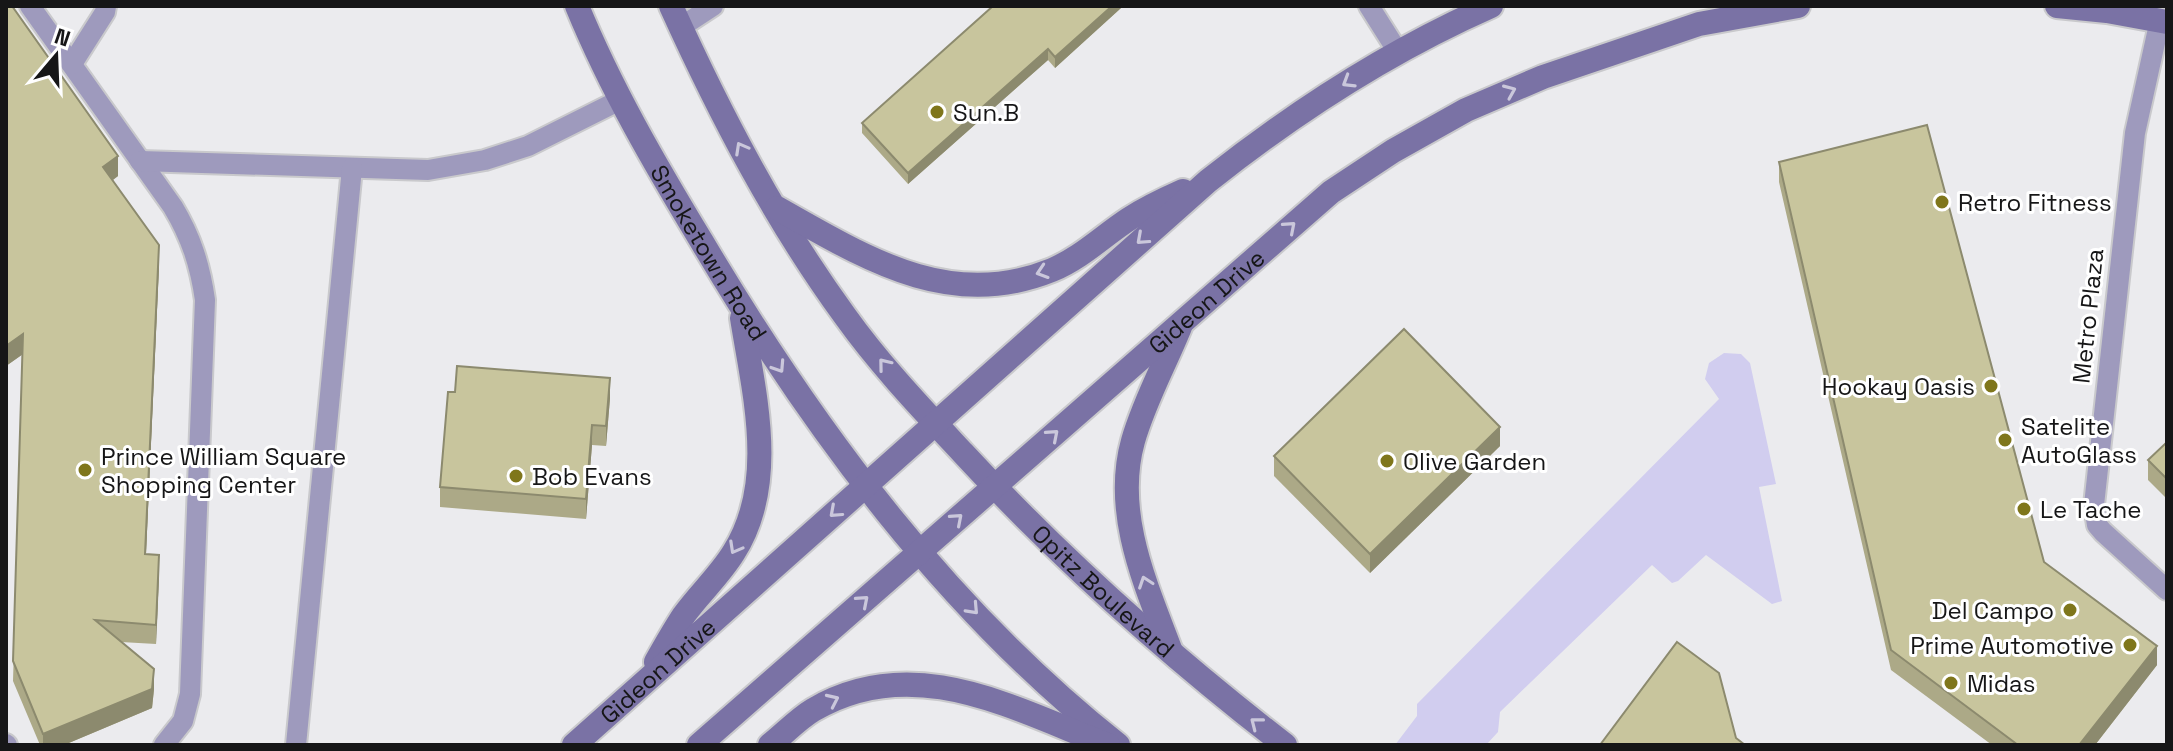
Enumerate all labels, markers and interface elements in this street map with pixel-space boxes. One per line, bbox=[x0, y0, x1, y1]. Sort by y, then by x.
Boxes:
north arrow bbox=[16, 16, 96, 96]
text: N bbox=[51, 21, 74, 53]
one-way arrow bbox=[1342, 72, 1357, 88]
one-way arrow bbox=[1502, 85, 1516, 101]
place label: Sun.B bbox=[953, 97, 1019, 128]
marker: Sun.B bbox=[928, 103, 946, 121]
one-way arrow bbox=[735, 142, 751, 157]
street label: Smoketown Road bbox=[644, 159, 775, 346]
place label: Retro Fitness bbox=[1958, 187, 2112, 218]
marker: Retro Fitness bbox=[1933, 193, 1951, 211]
one-way arrow bbox=[1281, 222, 1296, 237]
one-way arrow bbox=[1136, 229, 1151, 244]
street label: Gideon Drive bbox=[1142, 242, 1271, 360]
street label: Metro Plaza bbox=[2066, 247, 2111, 385]
one-way arrow bbox=[1036, 263, 1050, 279]
one-way arrow bbox=[770, 358, 785, 373]
one-way arrow bbox=[879, 359, 894, 374]
place label: Hookay Oasis bbox=[1822, 371, 1975, 402]
marker: Hookay Oasis bbox=[1982, 377, 2000, 395]
place label: Satelite AutoGlass bbox=[2021, 411, 2137, 470]
one-way arrow bbox=[1043, 430, 1058, 445]
marker: Satelite AutoGlass bbox=[1996, 431, 2014, 449]
place label: Prince William Square Shopping Center bbox=[101, 441, 346, 500]
place label: Olive Garden bbox=[1403, 446, 1546, 477]
marker: Olive Garden bbox=[1378, 452, 1396, 470]
marker: Prince William Square Shopping Center bbox=[76, 461, 94, 479]
place label: Bob Evans bbox=[532, 461, 652, 492]
marker: Bob Evans bbox=[507, 467, 525, 485]
place label: Le Tache bbox=[2040, 494, 2142, 525]
marker: Le Tache bbox=[2015, 500, 2033, 518]
one-way arrow bbox=[829, 503, 844, 517]
one-way arrow bbox=[947, 515, 962, 529]
street label: Opitz Boulevard bbox=[1026, 518, 1181, 664]
one-way arrow bbox=[729, 539, 745, 554]
one-way arrow bbox=[1138, 576, 1154, 590]
place label: Del Campo bbox=[1932, 595, 2054, 626]
one-way arrow bbox=[854, 597, 869, 611]
one-way arrow bbox=[964, 600, 979, 614]
marker: Del Campo bbox=[2061, 601, 2079, 619]
street label: Gideon Drive bbox=[593, 611, 722, 730]
place label: Prime Automotive bbox=[1910, 630, 2114, 661]
marker: Prime Automotive bbox=[2121, 636, 2139, 654]
place label: Midas bbox=[1967, 668, 2035, 699]
marker: Midas bbox=[1942, 674, 1960, 692]
one-way arrow bbox=[825, 694, 839, 710]
one-way arrow bbox=[1250, 718, 1265, 732]

